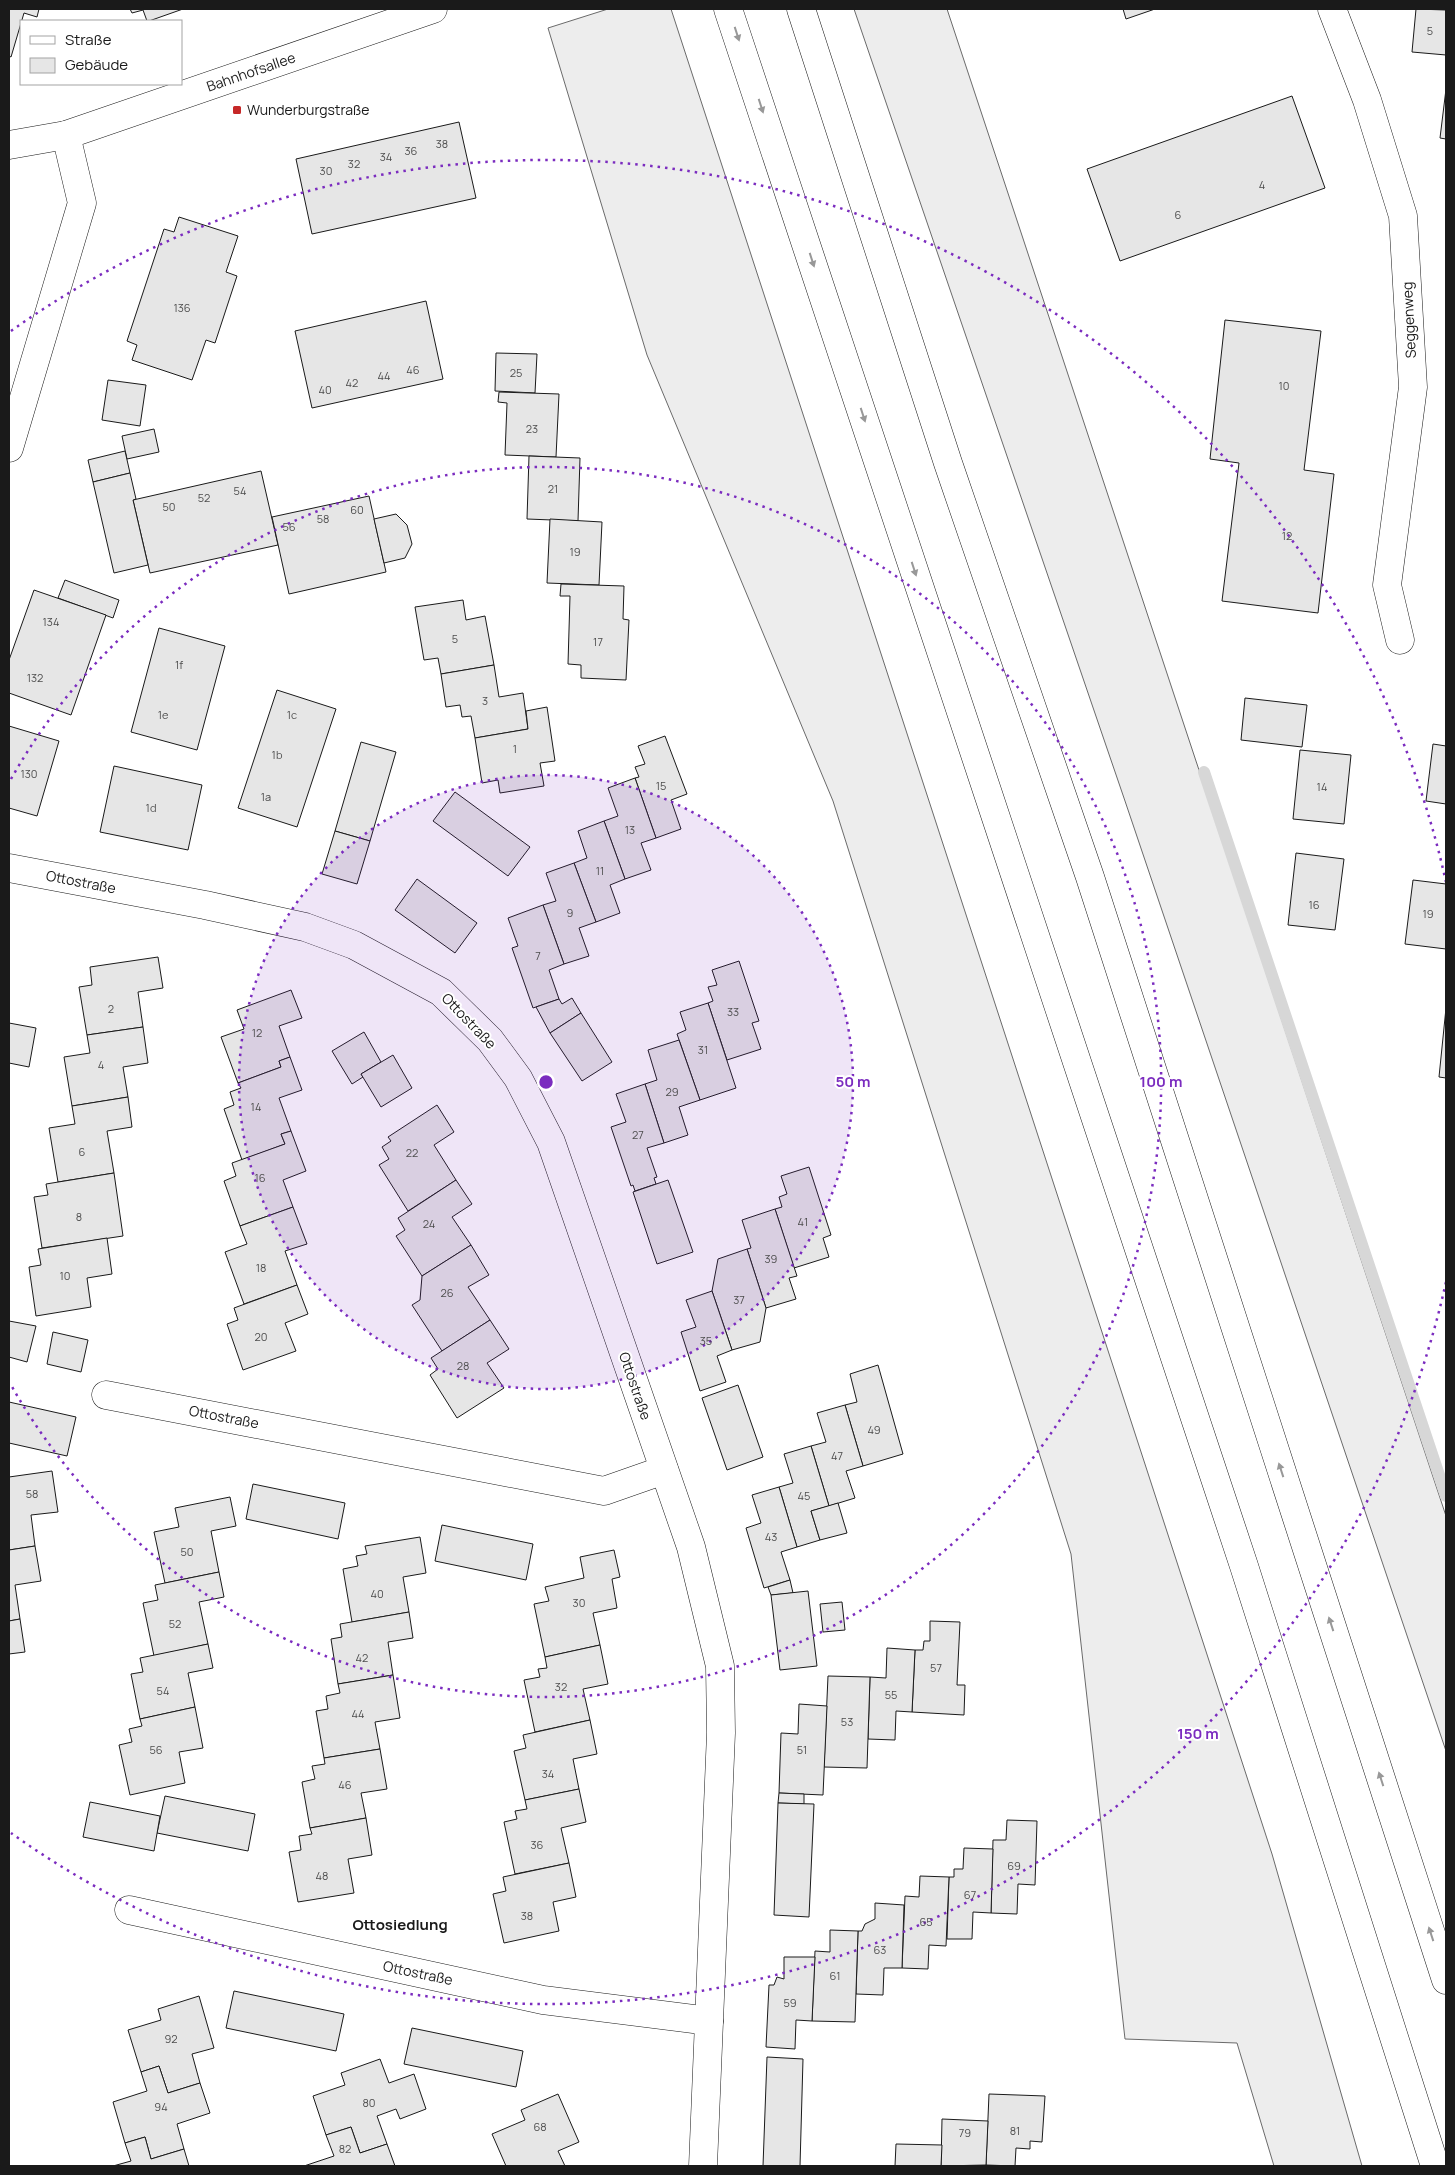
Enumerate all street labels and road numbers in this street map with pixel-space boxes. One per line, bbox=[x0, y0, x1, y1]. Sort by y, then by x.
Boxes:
street label: Bahnhofsallee bbox=[204, 47, 298, 96]
street label: Seggenweg bbox=[1397, 281, 1420, 359]
street label: Ottostraße bbox=[45, 865, 118, 898]
street label: Ottostraße bbox=[438, 989, 501, 1053]
street label: Ottostraße bbox=[615, 1349, 656, 1422]
street label: Ottostraße bbox=[188, 1400, 261, 1433]
street label: Ottostraße bbox=[382, 1956, 455, 1989]

